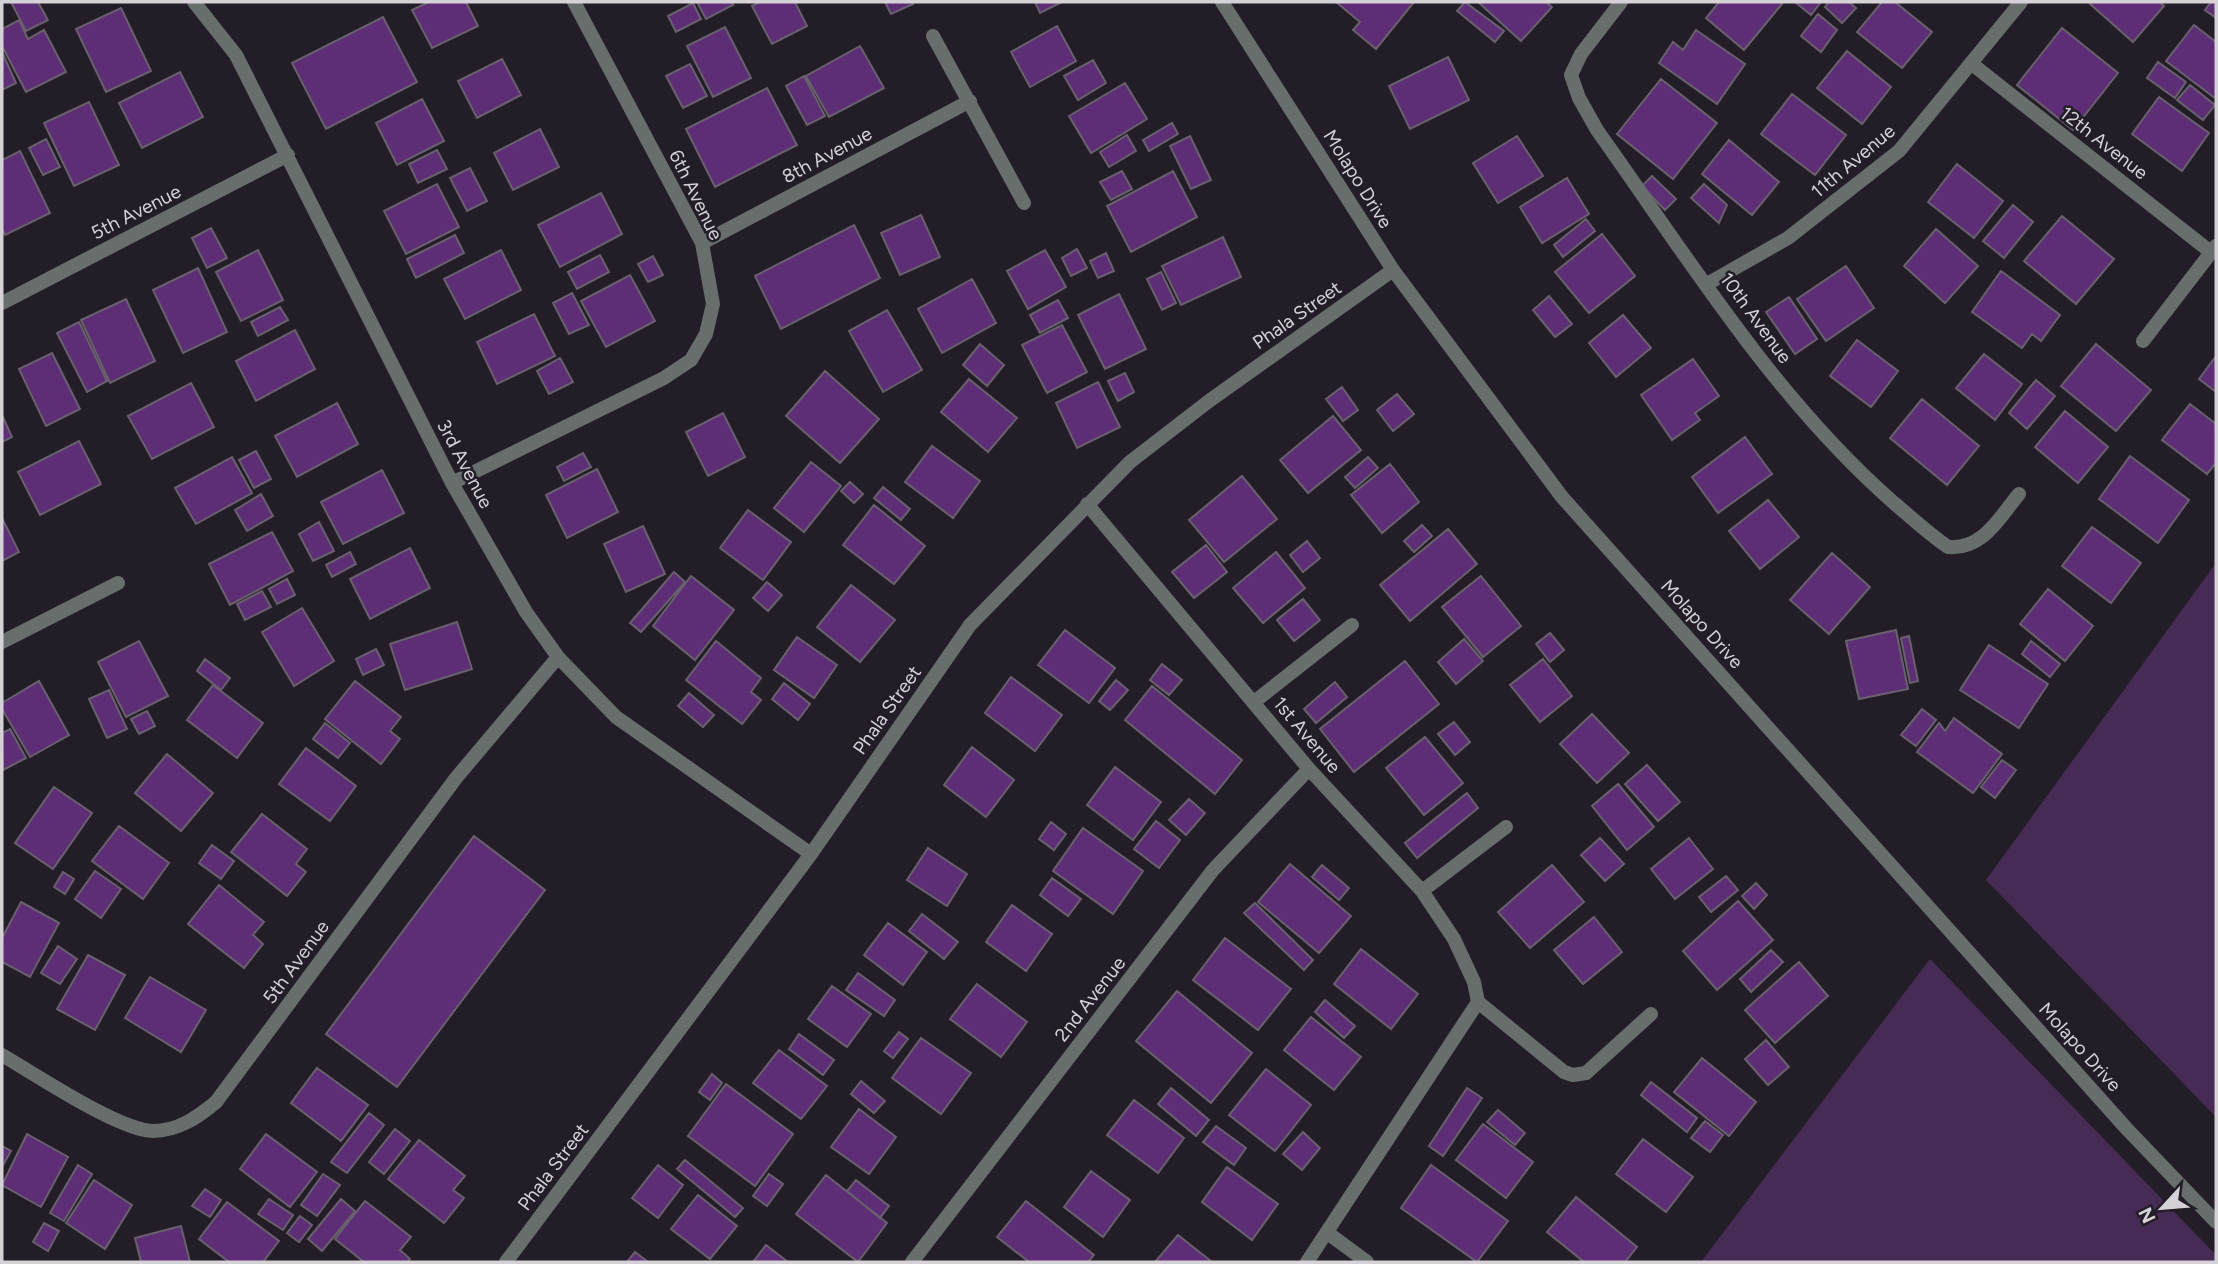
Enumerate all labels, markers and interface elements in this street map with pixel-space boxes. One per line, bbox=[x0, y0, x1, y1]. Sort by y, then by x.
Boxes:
street label: 12th Avenue bbox=[2055, 102, 2153, 184]
street label: 11th Avenue bbox=[1806, 119, 1900, 203]
street label: 8th Avenue bbox=[778, 122, 876, 188]
street label: Molapo Drive bbox=[1319, 125, 1397, 233]
street label: 6th Avenue bbox=[664, 146, 728, 244]
street label: 5th Avenue bbox=[87, 180, 185, 244]
street label: 10th Avenue bbox=[1715, 268, 1797, 368]
street label: Phala Street bbox=[1248, 276, 1346, 354]
street label: 3rd Avenue bbox=[432, 416, 498, 512]
street label: Molapo Drive bbox=[1656, 575, 1748, 673]
street label: Phala Street bbox=[848, 661, 926, 759]
street label: 1st Avenue bbox=[1268, 692, 1346, 778]
street label: 5th Avenue bbox=[258, 916, 334, 1008]
street label: 2nd Avenue bbox=[1050, 952, 1130, 1046]
street label: Molapo Drive bbox=[2034, 998, 2126, 1096]
street label: Phala Street bbox=[513, 1119, 593, 1215]
north arrow bbox=[2127, 1173, 2197, 1243]
text: N bbox=[2134, 1204, 2161, 1227]

